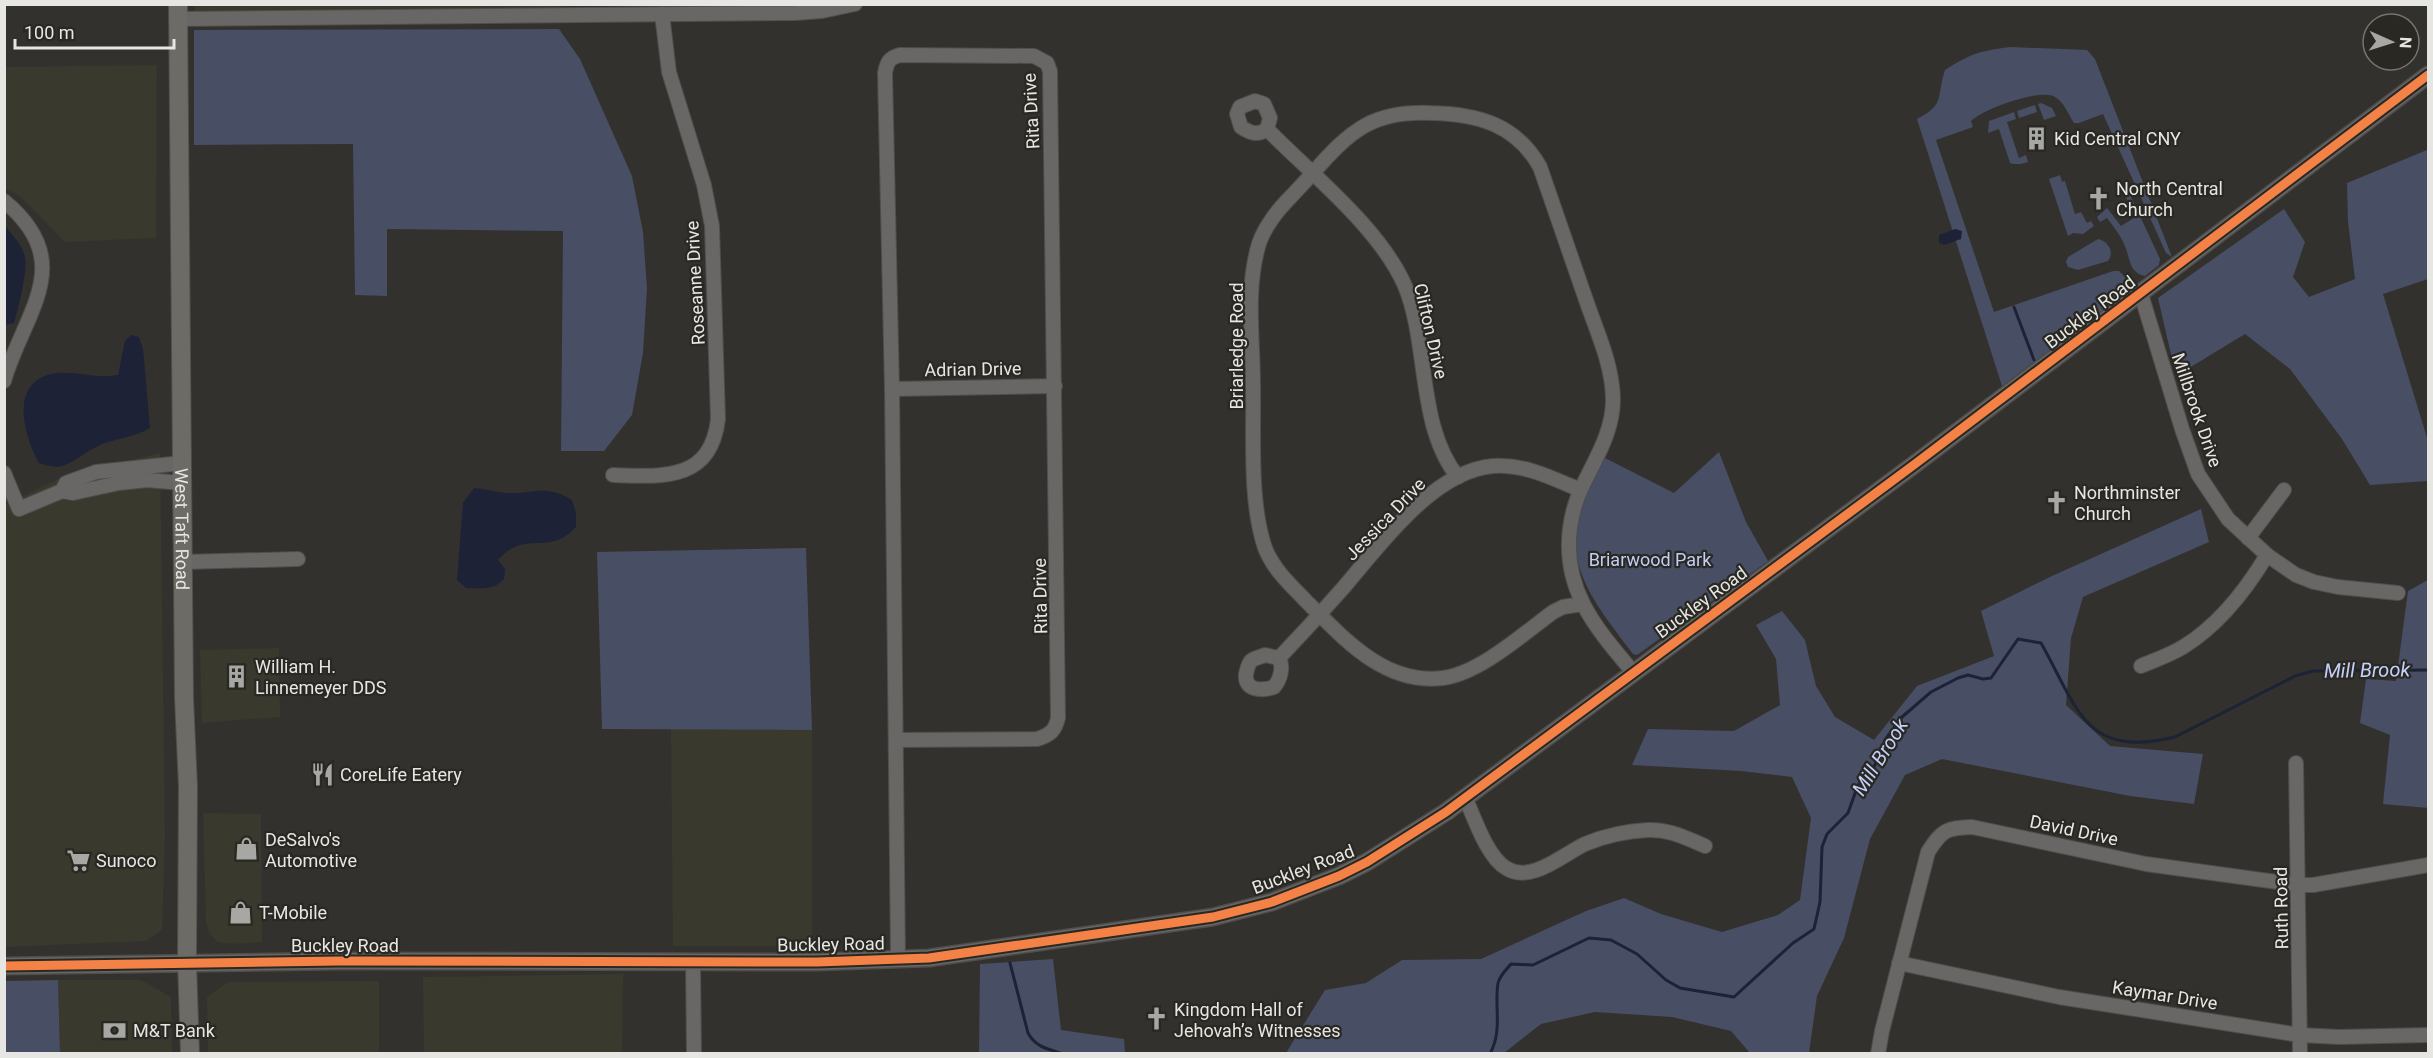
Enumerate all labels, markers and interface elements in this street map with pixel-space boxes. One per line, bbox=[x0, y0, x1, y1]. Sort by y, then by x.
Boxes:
scale bar bbox=[15, 12, 174, 50]
north arrow bbox=[2361, 12, 2421, 72]
text: 100 m bbox=[24, 22, 75, 43]
text: N bbox=[2396, 37, 2415, 49]
street label: Rita Drive bbox=[1019, 72, 1043, 150]
building icon: Kid Central CNY bbox=[2023, 125, 2049, 151]
place label: Kid Central CNY bbox=[2054, 128, 2181, 149]
place label: North Central Church bbox=[2116, 178, 2223, 220]
church icon: North Central Church bbox=[2085, 185, 2111, 211]
street label: Roseanne Drive bbox=[681, 220, 709, 346]
street label: Buckley Road bbox=[2041, 271, 2139, 353]
street label: Clifton Drive bbox=[1410, 281, 1452, 381]
street label: Briarledge Road bbox=[1226, 282, 1247, 410]
street label: Millbrook Drive bbox=[2168, 350, 2226, 470]
street label: Adrian Drive bbox=[924, 358, 1022, 380]
street label: West Taft Road bbox=[172, 468, 194, 590]
street label: Jessica Drive bbox=[1340, 473, 1430, 565]
place label: Northminster Church bbox=[2074, 482, 2180, 524]
church icon: Northminster Church bbox=[2043, 489, 2069, 515]
park label: Briarwood Park bbox=[1589, 549, 1712, 570]
street label: Rita Drive bbox=[1029, 558, 1051, 634]
street label: Buckley Road bbox=[1651, 562, 1751, 642]
place label: William H. Linnemeyer DDS bbox=[255, 656, 387, 698]
water label: Mill Brook bbox=[2324, 657, 2412, 683]
building icon: William H. Linnemeyer DDS bbox=[224, 663, 250, 689]
water label: Mill Brook bbox=[1847, 713, 1914, 800]
restaurant icon: CoreLife Eatery bbox=[309, 761, 335, 787]
place label: CoreLife Eatery bbox=[340, 764, 462, 785]
street label: David Drive bbox=[2028, 810, 2120, 850]
place label: DeSalvo's Automotive bbox=[265, 829, 357, 871]
shop icon: DeSalvo's Automotive bbox=[234, 836, 260, 862]
street label: Buckley Road bbox=[1249, 840, 1357, 898]
supermarket icon: Sunoco bbox=[65, 847, 91, 873]
place label: Sunoco bbox=[96, 850, 157, 871]
street label: Ruth Road bbox=[2270, 867, 2292, 949]
shop icon: T-Mobile bbox=[228, 899, 254, 925]
place label: T-Mobile bbox=[259, 902, 327, 923]
street label: Buckley Road bbox=[777, 933, 885, 955]
street label: Buckley Road bbox=[291, 935, 399, 956]
street label: Kaymar Drive bbox=[2111, 976, 2219, 1014]
place label: Kingdom Hall of Jehovah’s Witnesses bbox=[1174, 999, 1341, 1041]
church icon: Kingdom Hall of Jehovah’s Witnesses bbox=[1143, 1006, 1169, 1032]
bank icon: M&T Bank bbox=[102, 1017, 128, 1043]
place label: M&T Bank bbox=[133, 1020, 216, 1041]

